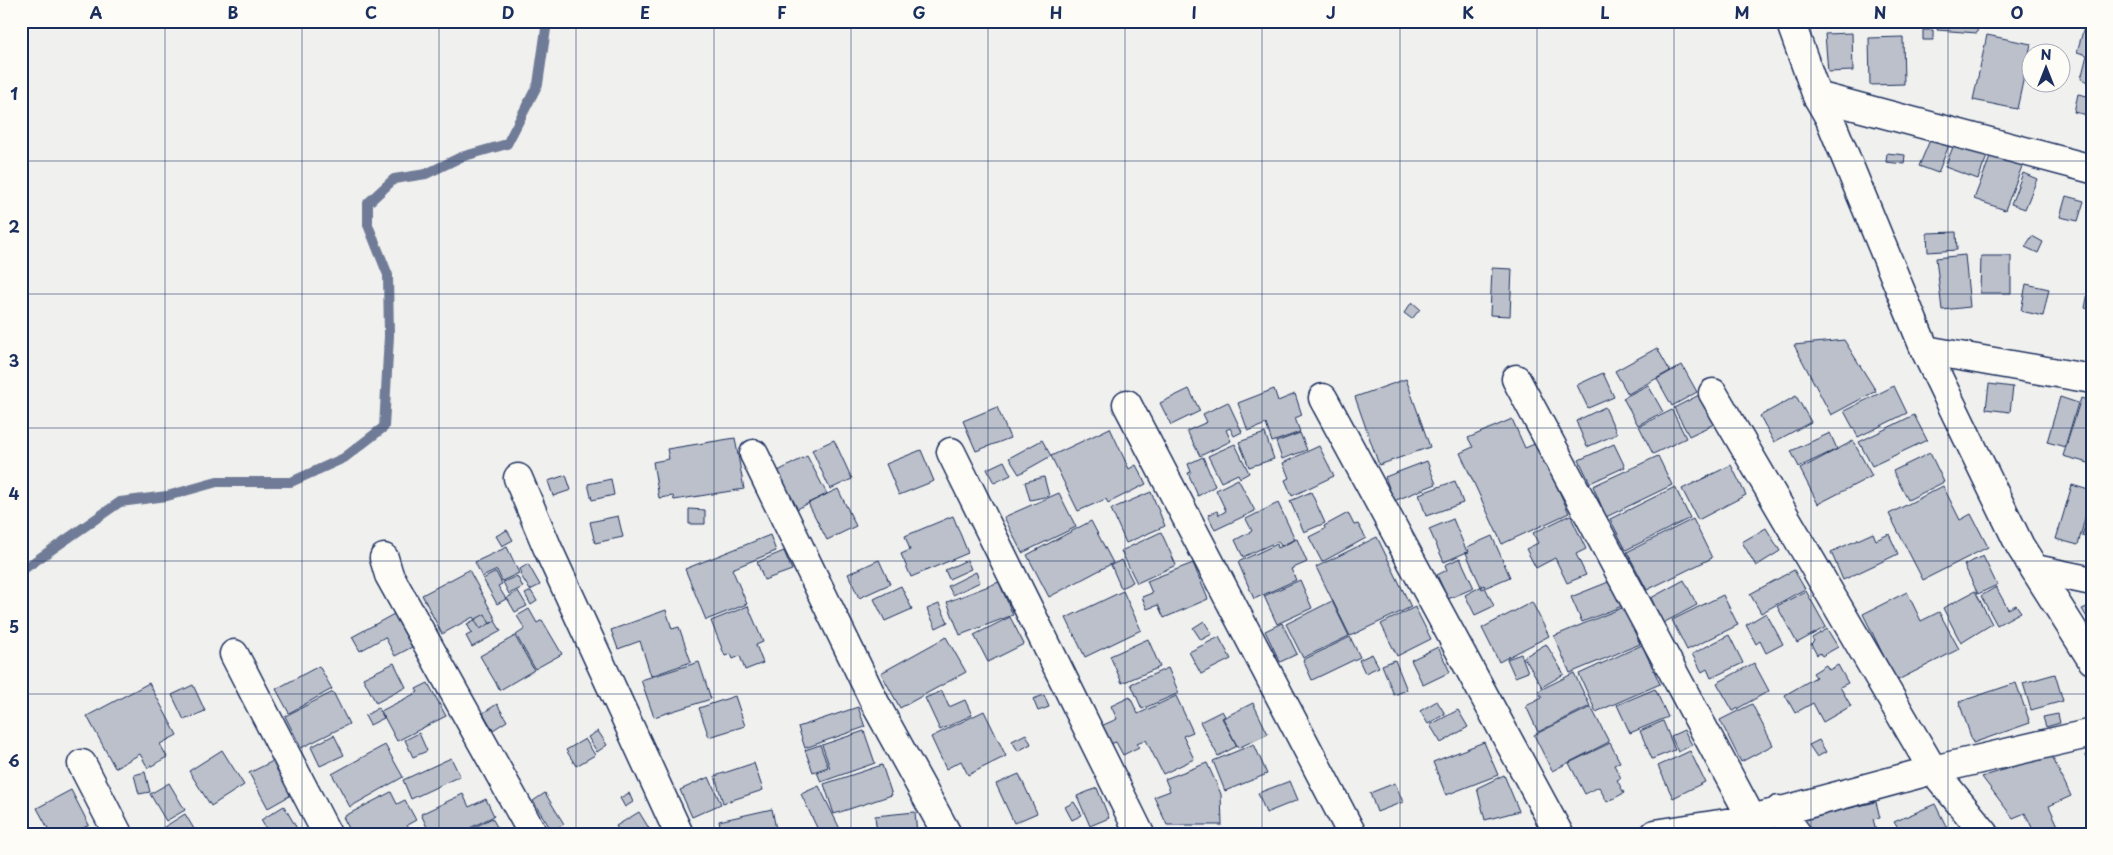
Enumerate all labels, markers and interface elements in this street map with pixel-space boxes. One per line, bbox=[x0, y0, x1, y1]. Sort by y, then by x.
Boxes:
text: A bbox=[90, 0, 103, 24]
text: B bbox=[228, 0, 239, 24]
text: C bbox=[365, 0, 377, 24]
text: D bbox=[502, 0, 514, 24]
text: E bbox=[640, 0, 650, 24]
text: F bbox=[777, 0, 787, 24]
text: G bbox=[912, 0, 926, 24]
text: H bbox=[1050, 0, 1062, 24]
text: I bbox=[1191, 0, 1197, 24]
text: J bbox=[1326, 0, 1336, 24]
text: K bbox=[1462, 0, 1474, 24]
text: L bbox=[1600, 0, 1610, 24]
text: M bbox=[1734, 0, 1750, 24]
text: N bbox=[1874, 0, 1886, 24]
text: O bbox=[2011, 0, 2024, 24]
north arrow bbox=[2020, 42, 2070, 92]
text: N bbox=[2040, 44, 2052, 65]
text: 1 bbox=[10, 81, 18, 105]
text: 2 bbox=[8, 214, 20, 238]
text: 3 bbox=[9, 348, 19, 372]
text: 4 bbox=[9, 481, 20, 505]
text: 5 bbox=[9, 614, 19, 638]
text: 6 bbox=[8, 748, 20, 772]

